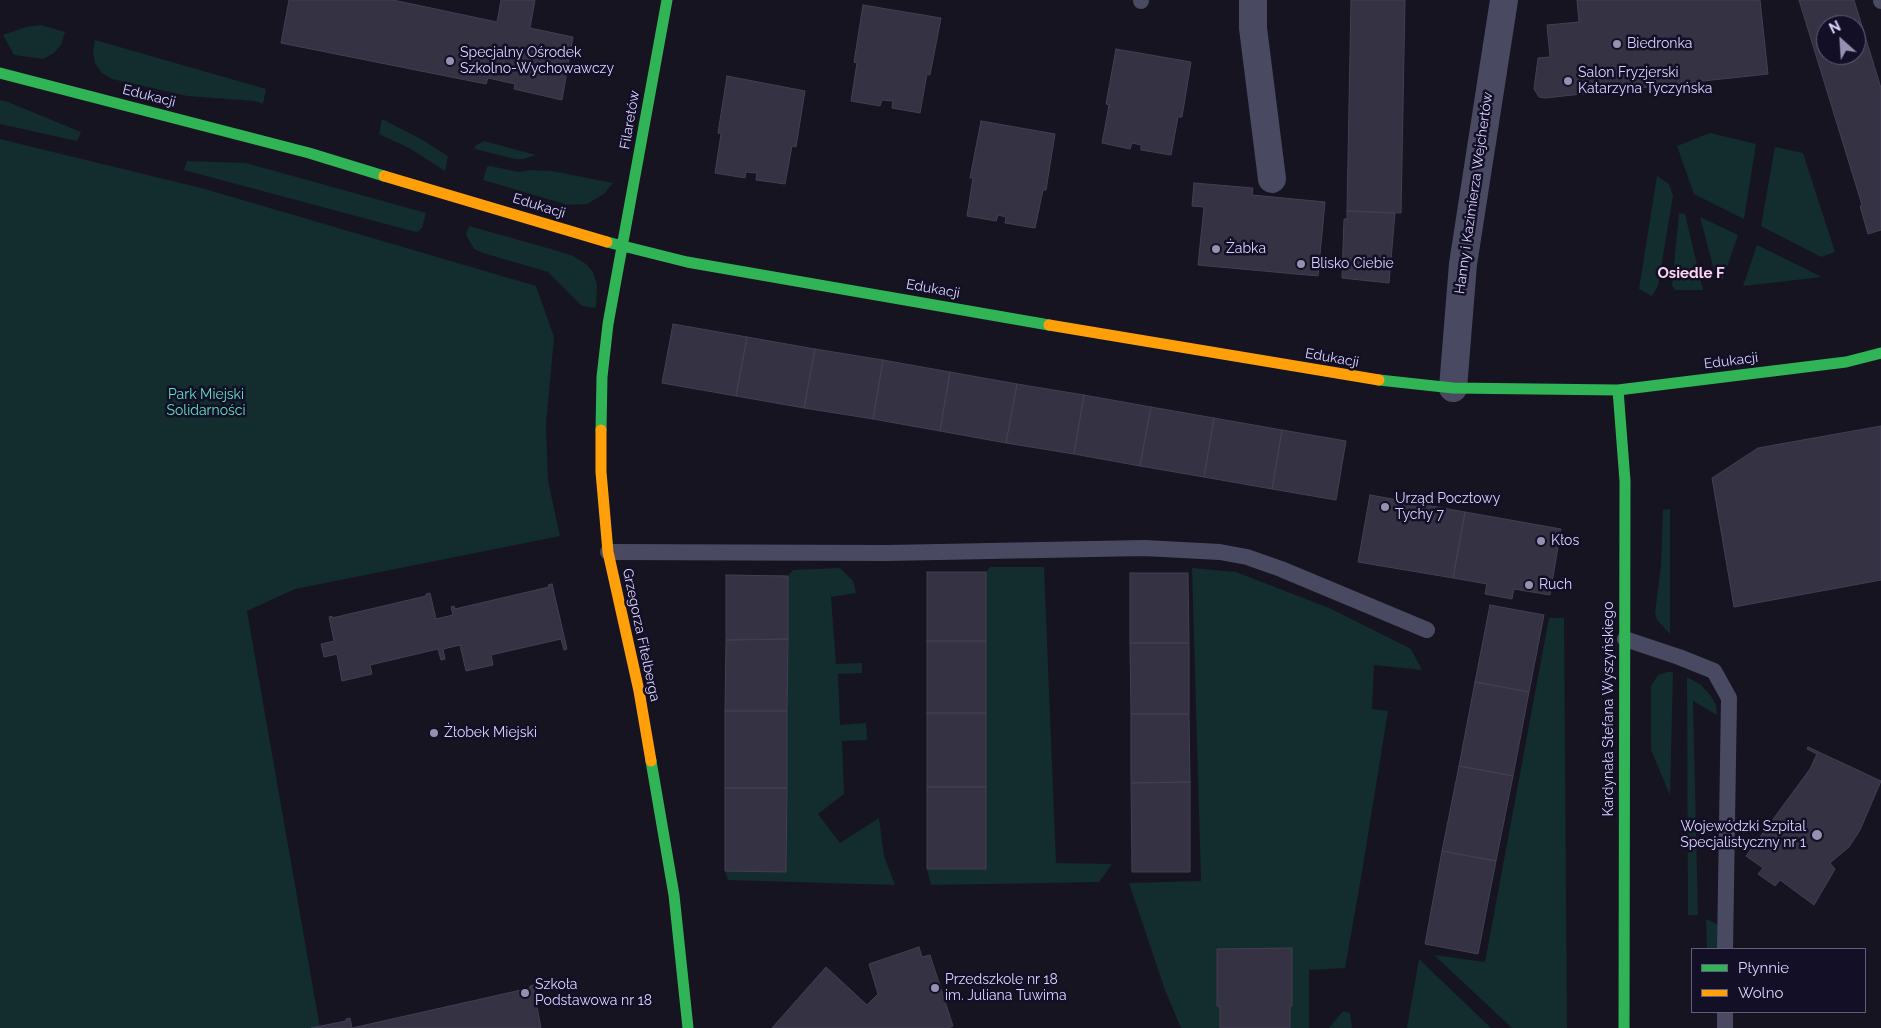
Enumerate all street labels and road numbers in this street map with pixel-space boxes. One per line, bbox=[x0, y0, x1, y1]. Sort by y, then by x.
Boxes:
street label: Edukacji bbox=[121, 81, 177, 111]
street label: Filaretów bbox=[617, 89, 643, 151]
street label: Hanny i Kazimierza Wejchertów bbox=[1452, 91, 1496, 295]
street label: Edukacji bbox=[511, 190, 567, 222]
street label: Edukacji bbox=[905, 276, 961, 302]
street label: Edukacji bbox=[1304, 345, 1360, 371]
street label: Edukacji bbox=[1703, 349, 1759, 373]
street label: Grzegorza Fitelberga bbox=[619, 567, 663, 703]
street label: Kardynała Stefana Wyszyńskiego bbox=[1601, 601, 1617, 817]

